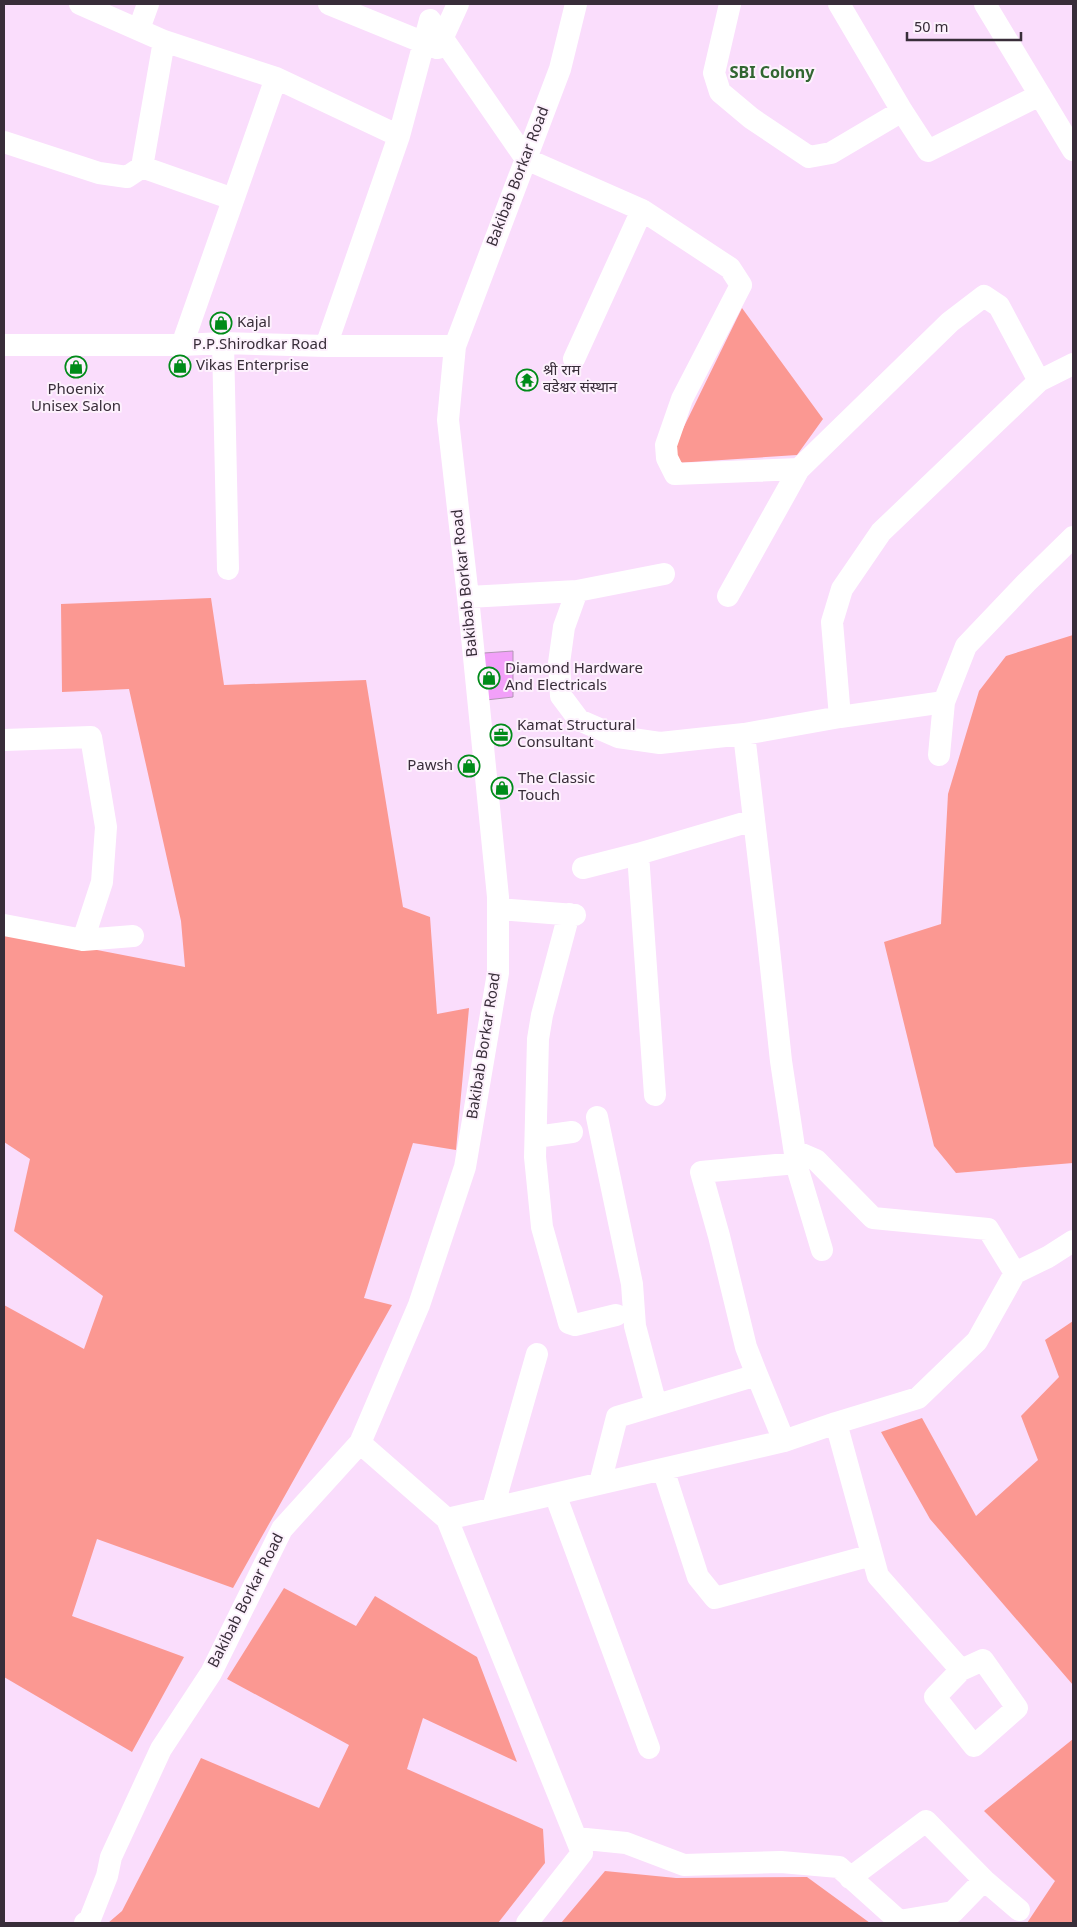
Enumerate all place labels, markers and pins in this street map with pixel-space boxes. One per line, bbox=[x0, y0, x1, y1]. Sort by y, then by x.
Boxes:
shop icon: Kajal bbox=[209, 311, 233, 335]
place label: Kajal bbox=[237, 314, 271, 333]
shop icon: Vikas Enterprise bbox=[168, 354, 192, 378]
shop icon: Phoenix Unisex Salon bbox=[64, 355, 88, 379]
place label: Vikas Enterprise bbox=[196, 357, 309, 376]
place label: श्री राम वडेश्वर संस्थान bbox=[543, 362, 618, 398]
temple icon: श्री राम वडेश्वर संस्थान bbox=[515, 368, 539, 392]
place label: Phoenix Unisex Salon bbox=[31, 381, 121, 417]
place label: Diamond Hardware And Electricals bbox=[505, 660, 643, 696]
shop icon: Diamond Hardware And Electricals bbox=[477, 666, 501, 690]
place label: Kamat Structural Consultant bbox=[517, 717, 636, 753]
office icon: Kamat Structural Consultant bbox=[489, 723, 513, 747]
shop icon: Pawsh bbox=[457, 754, 481, 778]
place label: Pawsh bbox=[407, 757, 453, 776]
place label: The Classic Touch bbox=[518, 770, 595, 806]
shop icon: The Classic Touch bbox=[490, 776, 514, 800]

